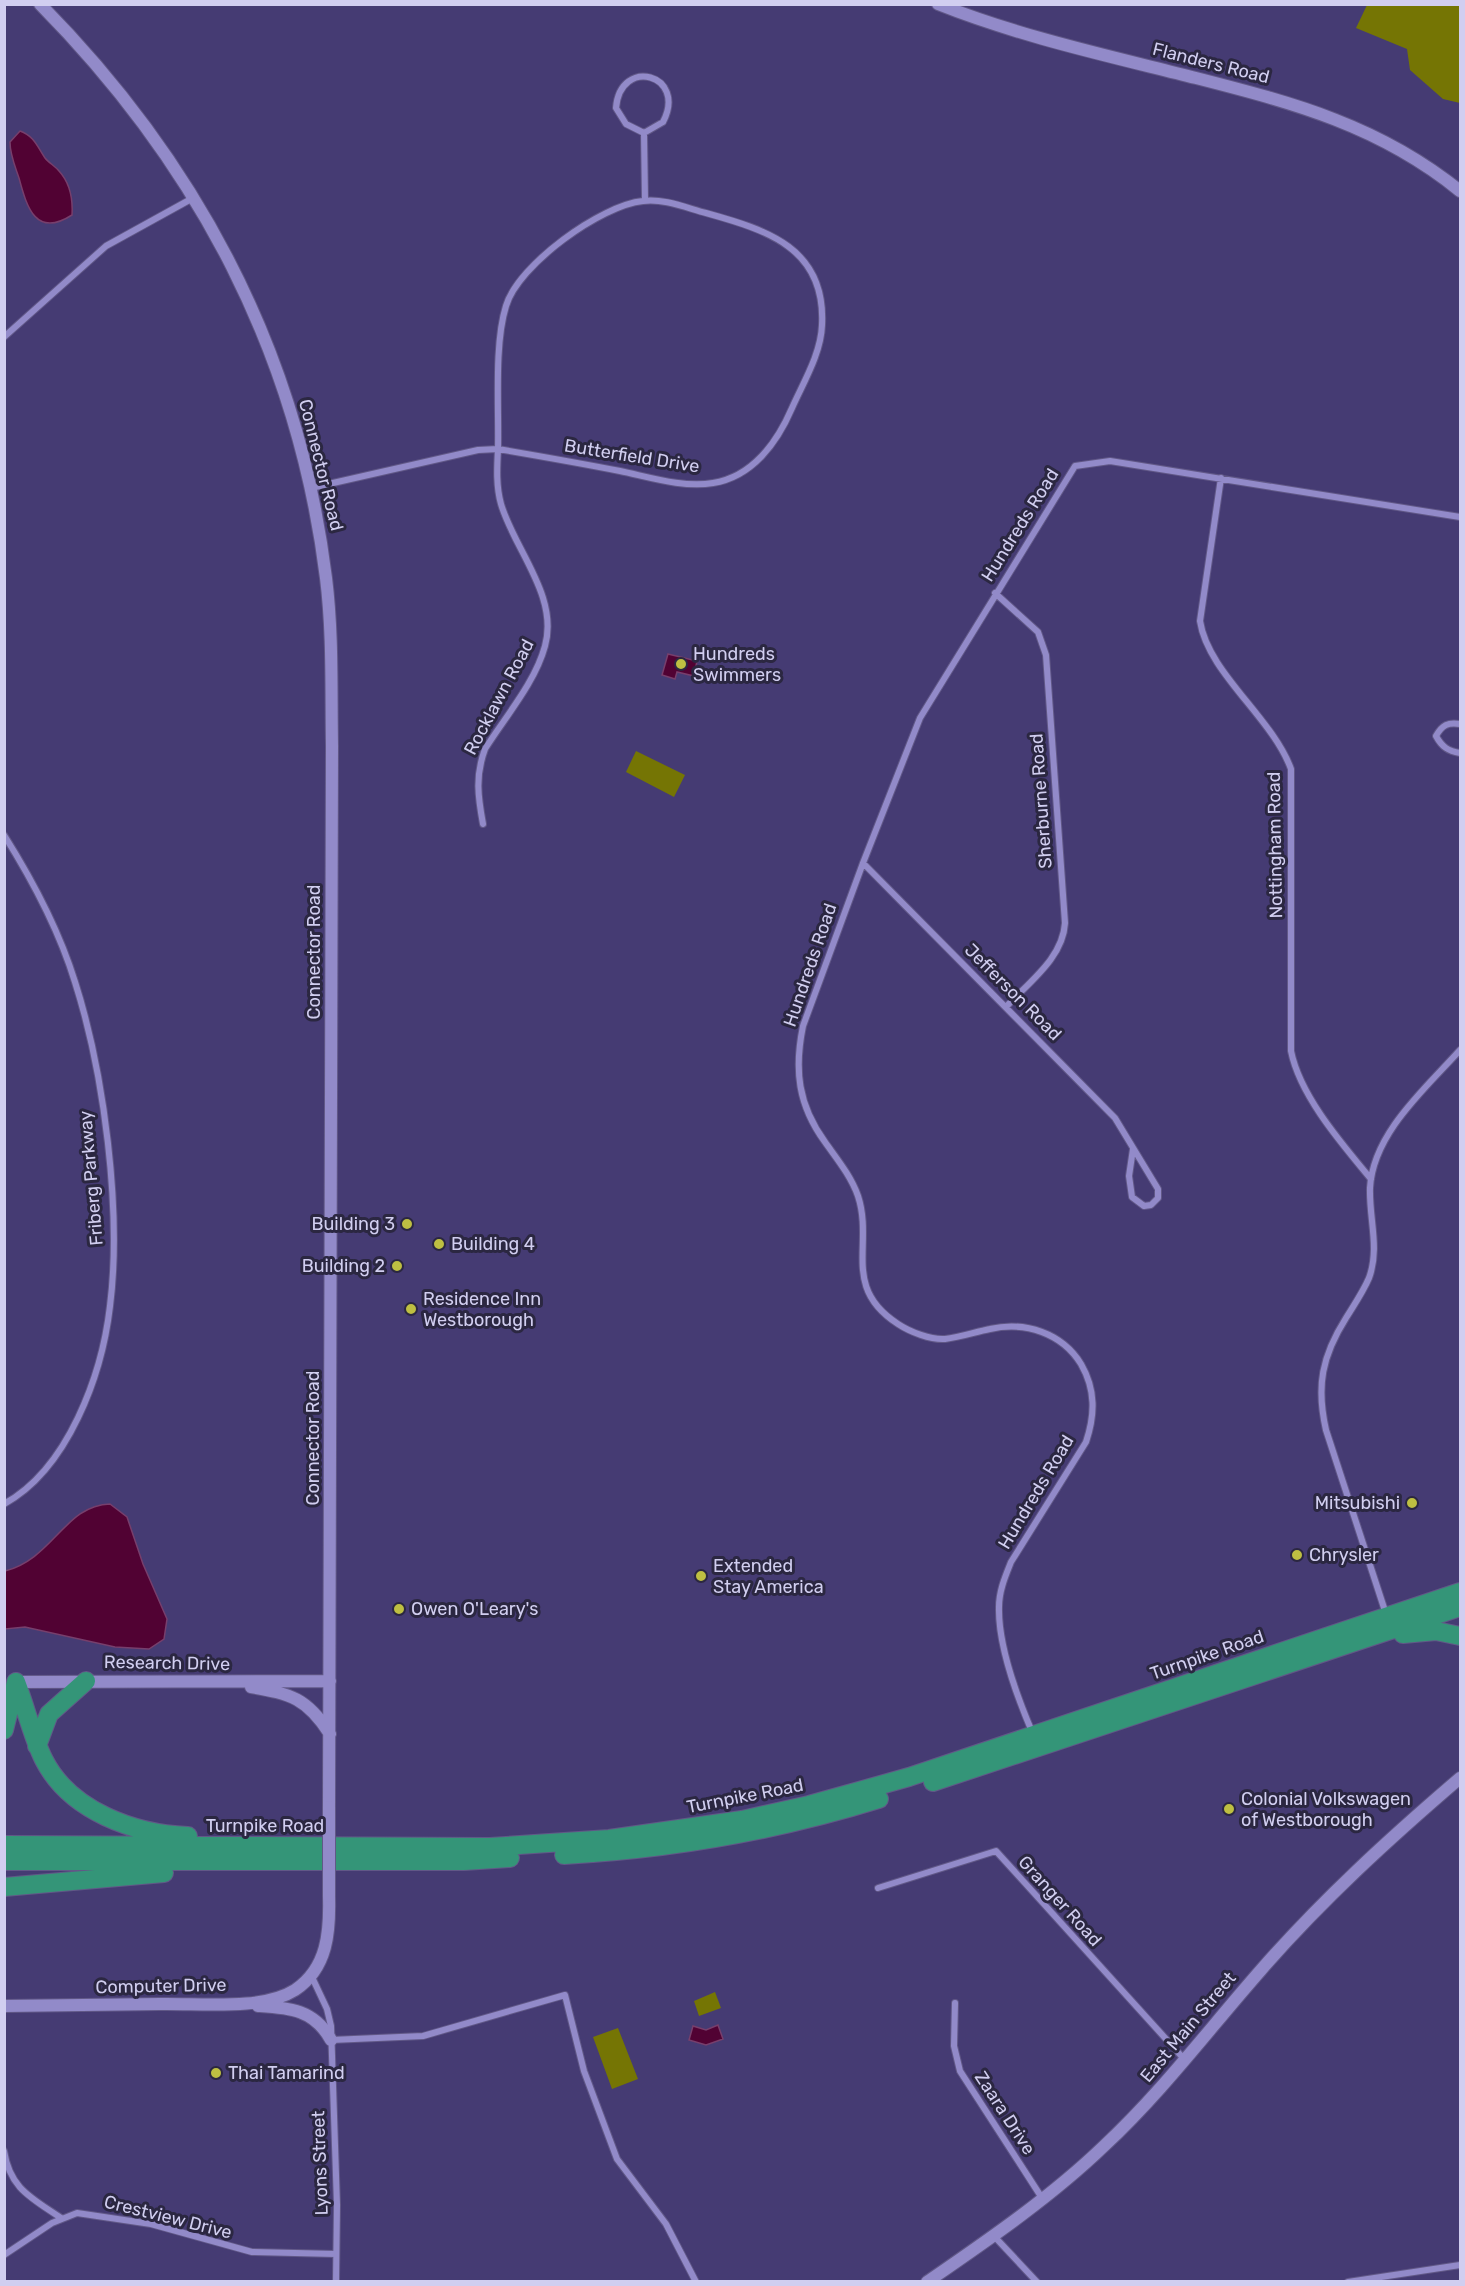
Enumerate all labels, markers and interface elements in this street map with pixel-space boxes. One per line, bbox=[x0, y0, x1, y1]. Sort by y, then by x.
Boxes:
street label: Flanders Road bbox=[1150, 38, 1272, 88]
street label: Connector Road bbox=[294, 397, 348, 533]
street label: Butterfield Drive bbox=[563, 434, 701, 478]
street label: Hundreds Road bbox=[976, 464, 1064, 586]
street label: Rocklawn Road bbox=[459, 635, 539, 759]
place label: Hundreds Swimmers bbox=[693, 643, 781, 686]
marker: Hundreds Swimmers bbox=[674, 657, 688, 671]
street label: Sherburne Road bbox=[1025, 733, 1057, 869]
street label: Nottingham Road bbox=[1263, 771, 1287, 919]
street label: Connector Road bbox=[303, 884, 325, 1020]
street label: Hundreds Road bbox=[779, 900, 841, 1030]
street label: Jefferson Road bbox=[960, 939, 1066, 1045]
street label: Friberg Parkway bbox=[74, 1110, 108, 1246]
place label: Building 3 bbox=[311, 1213, 395, 1235]
marker: Building 3 bbox=[400, 1217, 414, 1231]
place label: Building 4 bbox=[451, 1233, 535, 1255]
marker: Building 4 bbox=[432, 1237, 446, 1251]
place label: Building 2 bbox=[302, 1255, 385, 1277]
marker: Building 2 bbox=[390, 1259, 404, 1273]
place label: Residence Inn Westborough bbox=[423, 1288, 541, 1331]
marker: Residence Inn Westborough bbox=[404, 1302, 418, 1316]
street label: Connector Road bbox=[302, 1370, 324, 1506]
street label: Hundreds Road bbox=[993, 1431, 1079, 1553]
place label: Mitsubishi bbox=[1315, 1492, 1400, 1514]
marker: Mitsubishi bbox=[1405, 1496, 1419, 1510]
place label: Chrysler bbox=[1309, 1544, 1379, 1566]
marker: Chrysler bbox=[1290, 1548, 1304, 1562]
place label: Extended Stay America bbox=[713, 1555, 824, 1598]
marker: Extended Stay America bbox=[694, 1569, 708, 1583]
place label: Owen O'Leary's bbox=[411, 1598, 538, 1620]
marker: Owen O'Leary's bbox=[392, 1602, 406, 1616]
street label: Turnpike Road bbox=[1147, 1625, 1267, 1685]
street label: Research Drive bbox=[104, 1651, 230, 1675]
street label: Turnpike Road bbox=[685, 1774, 805, 1818]
place label: Colonial Volkswagen of Westborough bbox=[1241, 1788, 1411, 1831]
marker: Colonial Volkswagen of Westborough bbox=[1222, 1802, 1236, 1816]
street label: Turnpike Road bbox=[206, 1815, 324, 1837]
street label: Granger Road bbox=[1014, 1851, 1106, 1951]
street label: East Main Street bbox=[1135, 1967, 1241, 2087]
street label: Computer Drive bbox=[95, 1974, 227, 1998]
place label: Thai Tamarind bbox=[228, 2062, 345, 2084]
marker: Thai Tamarind bbox=[209, 2066, 223, 2080]
street label: Zaara Drive bbox=[970, 2067, 1040, 2159]
street label: Lyons Street bbox=[307, 2110, 333, 2216]
street label: Crestview Drive bbox=[102, 2190, 234, 2244]

